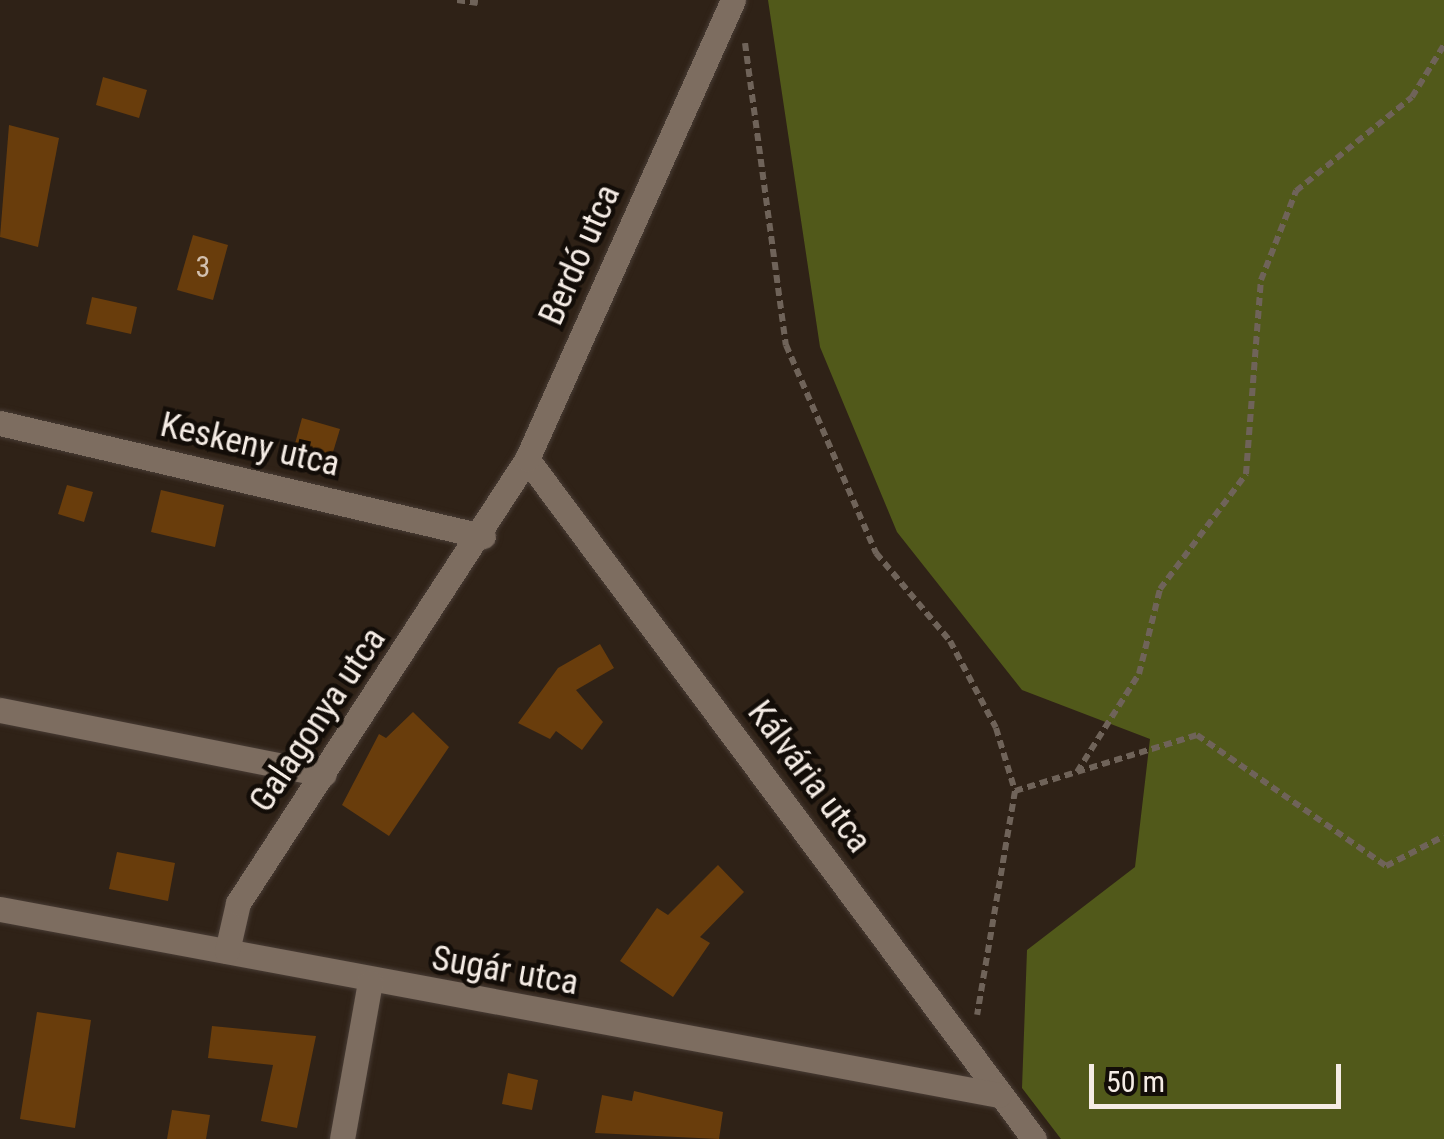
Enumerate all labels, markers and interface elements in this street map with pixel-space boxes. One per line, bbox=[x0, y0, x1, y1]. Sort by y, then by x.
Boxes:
street label: Berdó utca bbox=[531, 178, 629, 332]
house number: 3 bbox=[196, 249, 210, 285]
street label: Keskeny utca bbox=[156, 404, 344, 486]
street label: Galagonya utca bbox=[241, 620, 395, 820]
street label: Kálvária utca bbox=[738, 693, 880, 861]
street label: Sugár utca bbox=[428, 937, 582, 1005]
scale bar bbox=[1094, 1044, 1346, 1106]
text: 50 m bbox=[1106, 1064, 1165, 1099]

